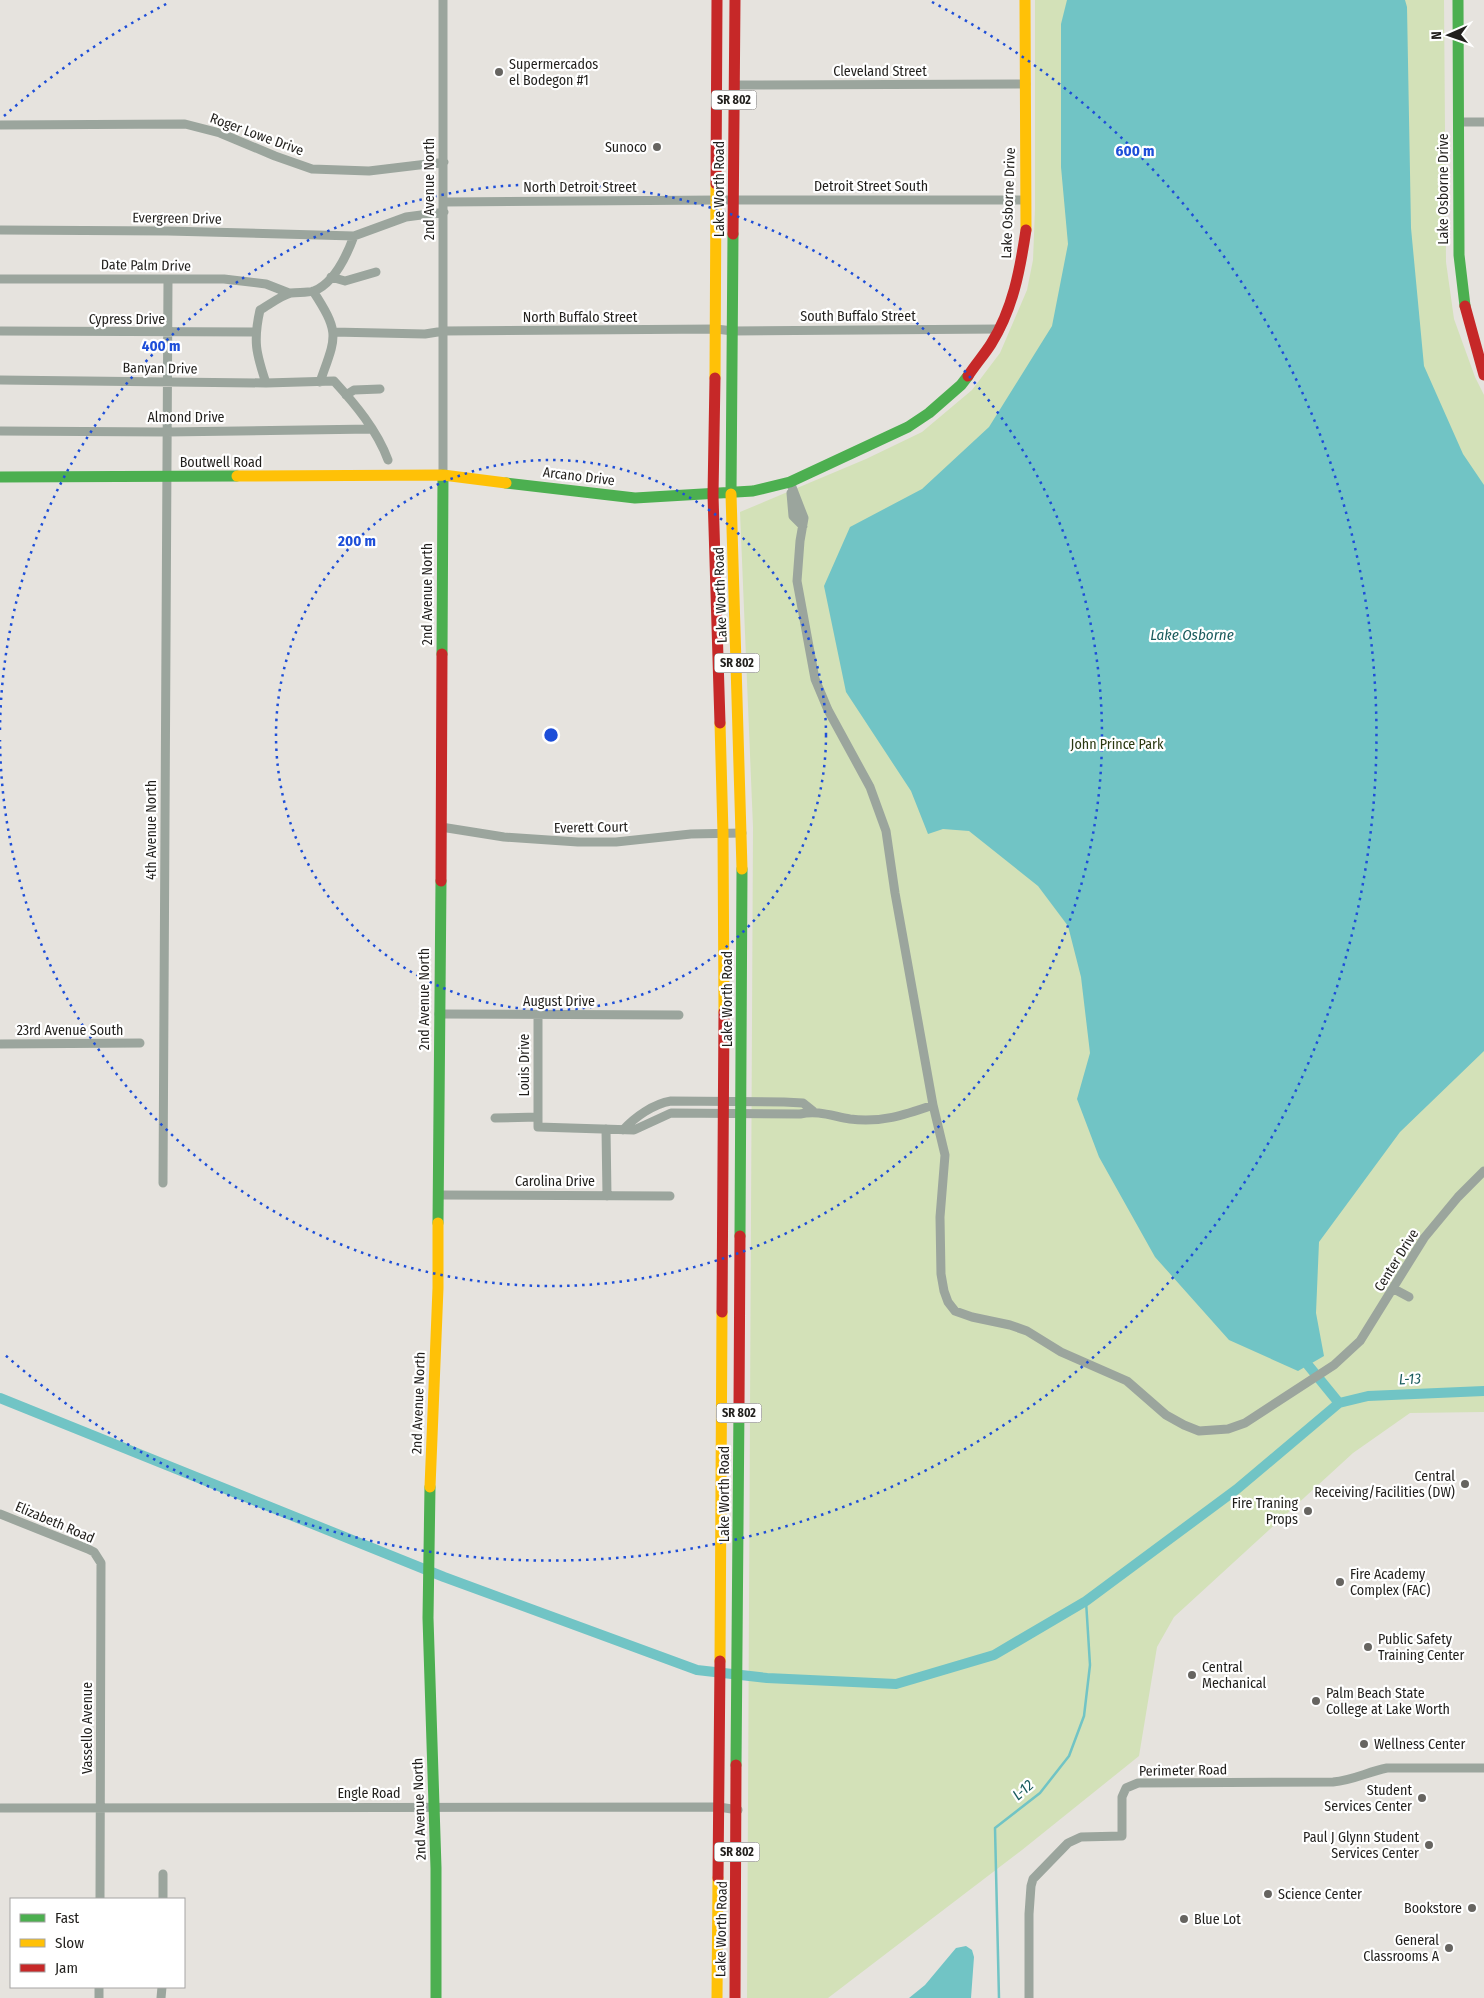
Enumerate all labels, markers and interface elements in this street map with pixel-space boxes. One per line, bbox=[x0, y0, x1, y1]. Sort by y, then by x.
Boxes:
north arrow bbox=[1424, 10, 1474, 60]
text: N bbox=[1428, 31, 1445, 40]
place label: Supermercados el Bodegon #1 bbox=[509, 56, 598, 89]
street label: Cleveland Street bbox=[833, 63, 927, 80]
marker: Supermercados el Bodegon #1 bbox=[493, 66, 505, 78]
road number: SR 802 bbox=[712, 90, 756, 110]
street label: Roger Lowe Drive bbox=[208, 110, 306, 159]
street label: Lake Osborne Drive bbox=[1435, 133, 1452, 245]
street label: 2nd Avenue North bbox=[421, 138, 438, 240]
place label: Sunoco bbox=[605, 139, 647, 156]
marker: Sunoco bbox=[651, 141, 663, 153]
street label: Lake Worth Road bbox=[711, 141, 728, 237]
text: 600 m bbox=[1116, 142, 1154, 160]
street label: Lake Osborne Drive bbox=[998, 147, 1019, 259]
street label: Detroit Street South bbox=[814, 178, 928, 195]
street label: North Detroit Street bbox=[523, 179, 637, 196]
street label: Evergreen Drive bbox=[132, 209, 222, 228]
street label: Date Palm Drive bbox=[101, 256, 191, 275]
street label: South Buffalo Street bbox=[800, 308, 916, 325]
street label: North Buffalo Street bbox=[523, 309, 638, 326]
street label: Cypress Drive bbox=[89, 311, 165, 328]
text: 400 m bbox=[142, 337, 180, 355]
street label: Banyan Drive bbox=[122, 359, 198, 378]
street label: Almond Drive bbox=[148, 409, 225, 426]
street label: Boutwell Road bbox=[180, 454, 262, 471]
street label: Arcano Drive bbox=[542, 464, 616, 489]
text: 200 m bbox=[337, 532, 376, 550]
street label: 2nd Avenue North bbox=[419, 543, 436, 645]
street label: Lake Worth Road bbox=[710, 546, 731, 643]
water label: Lake Osborne bbox=[1150, 626, 1234, 644]
road number: SR 802 bbox=[714, 654, 760, 672]
centre of rings bbox=[542, 726, 560, 744]
park label: John Prince Park bbox=[1071, 736, 1164, 753]
street label: 4th Avenue North bbox=[143, 780, 160, 880]
street label: Everett Court bbox=[554, 818, 629, 837]
street label: 2nd Avenue North bbox=[416, 948, 433, 1050]
street label: Lake Worth Road bbox=[719, 951, 736, 1047]
street label: August Drive bbox=[523, 993, 595, 1010]
street label: 23rd Avenue South bbox=[17, 1022, 123, 1039]
street label: Louis Drive bbox=[516, 1033, 533, 1097]
street label: Carolina Drive bbox=[515, 1173, 595, 1190]
street label: Center Drive bbox=[1371, 1226, 1422, 1295]
street label: 2nd Avenue North bbox=[408, 1352, 429, 1454]
water label: L-13 bbox=[1399, 1370, 1422, 1388]
road number: SR 802 bbox=[716, 1404, 762, 1422]
street label: Lake Worth Road bbox=[716, 1446, 733, 1542]
place label: Central Receiving/Facilities (DW) bbox=[1314, 1468, 1455, 1501]
marker: Central Receiving/Facilities (DW) bbox=[1459, 1478, 1471, 1490]
place label: Fire Traning Props bbox=[1232, 1495, 1298, 1528]
street label: Elizabeth Road bbox=[13, 1498, 97, 1547]
marker: Fire Traning Props bbox=[1302, 1505, 1314, 1517]
place label: Fire Academy Complex (FAC) bbox=[1350, 1566, 1430, 1599]
marker: Fire Academy Complex (FAC) bbox=[1334, 1576, 1346, 1588]
place label: Public Safety Training Center bbox=[1378, 1631, 1464, 1664]
marker: Public Safety Training Center bbox=[1362, 1641, 1374, 1653]
place label: Central Mechanical bbox=[1202, 1659, 1267, 1692]
marker: Central Mechanical bbox=[1186, 1669, 1198, 1681]
street label: Vassello Avenue bbox=[79, 1682, 96, 1774]
place label: Palm Beach State College at Lake Worth bbox=[1326, 1685, 1450, 1718]
marker: Palm Beach State College at Lake Worth bbox=[1310, 1695, 1322, 1707]
place label: Wellness Center bbox=[1374, 1736, 1465, 1753]
marker: Wellness Center bbox=[1358, 1738, 1370, 1750]
street label: 2nd Avenue North bbox=[409, 1758, 430, 1860]
street label: Perimeter Road bbox=[1139, 1761, 1227, 1780]
water label: L-12 bbox=[1009, 1776, 1037, 1804]
place label: Student Services Center bbox=[1324, 1782, 1412, 1815]
street label: Engle Road bbox=[337, 1785, 401, 1802]
marker: Student Services Center bbox=[1416, 1792, 1428, 1804]
place label: Paul J Glynn Student Services Center bbox=[1303, 1829, 1419, 1862]
marker: Paul J Glynn Student Services Center bbox=[1423, 1839, 1435, 1851]
road number: SR 802 bbox=[714, 1842, 760, 1861]
street label: Lake Worth Road bbox=[712, 1881, 731, 1977]
place label: Science Center bbox=[1278, 1886, 1362, 1903]
marker: Science Center bbox=[1262, 1888, 1274, 1900]
legend bbox=[10, 1898, 185, 1988]
place label: Bookstore bbox=[1404, 1900, 1462, 1917]
marker: Bookstore bbox=[1466, 1902, 1478, 1914]
text: Fast bbox=[55, 1909, 79, 1927]
place label: Blue Lot bbox=[1194, 1911, 1241, 1928]
marker: Blue Lot bbox=[1178, 1913, 1190, 1925]
place label: General Classrooms A bbox=[1363, 1932, 1440, 1965]
text: Slow bbox=[55, 1934, 84, 1952]
marker: General Classrooms A bbox=[1443, 1942, 1455, 1954]
text: Jam bbox=[55, 1959, 78, 1977]

